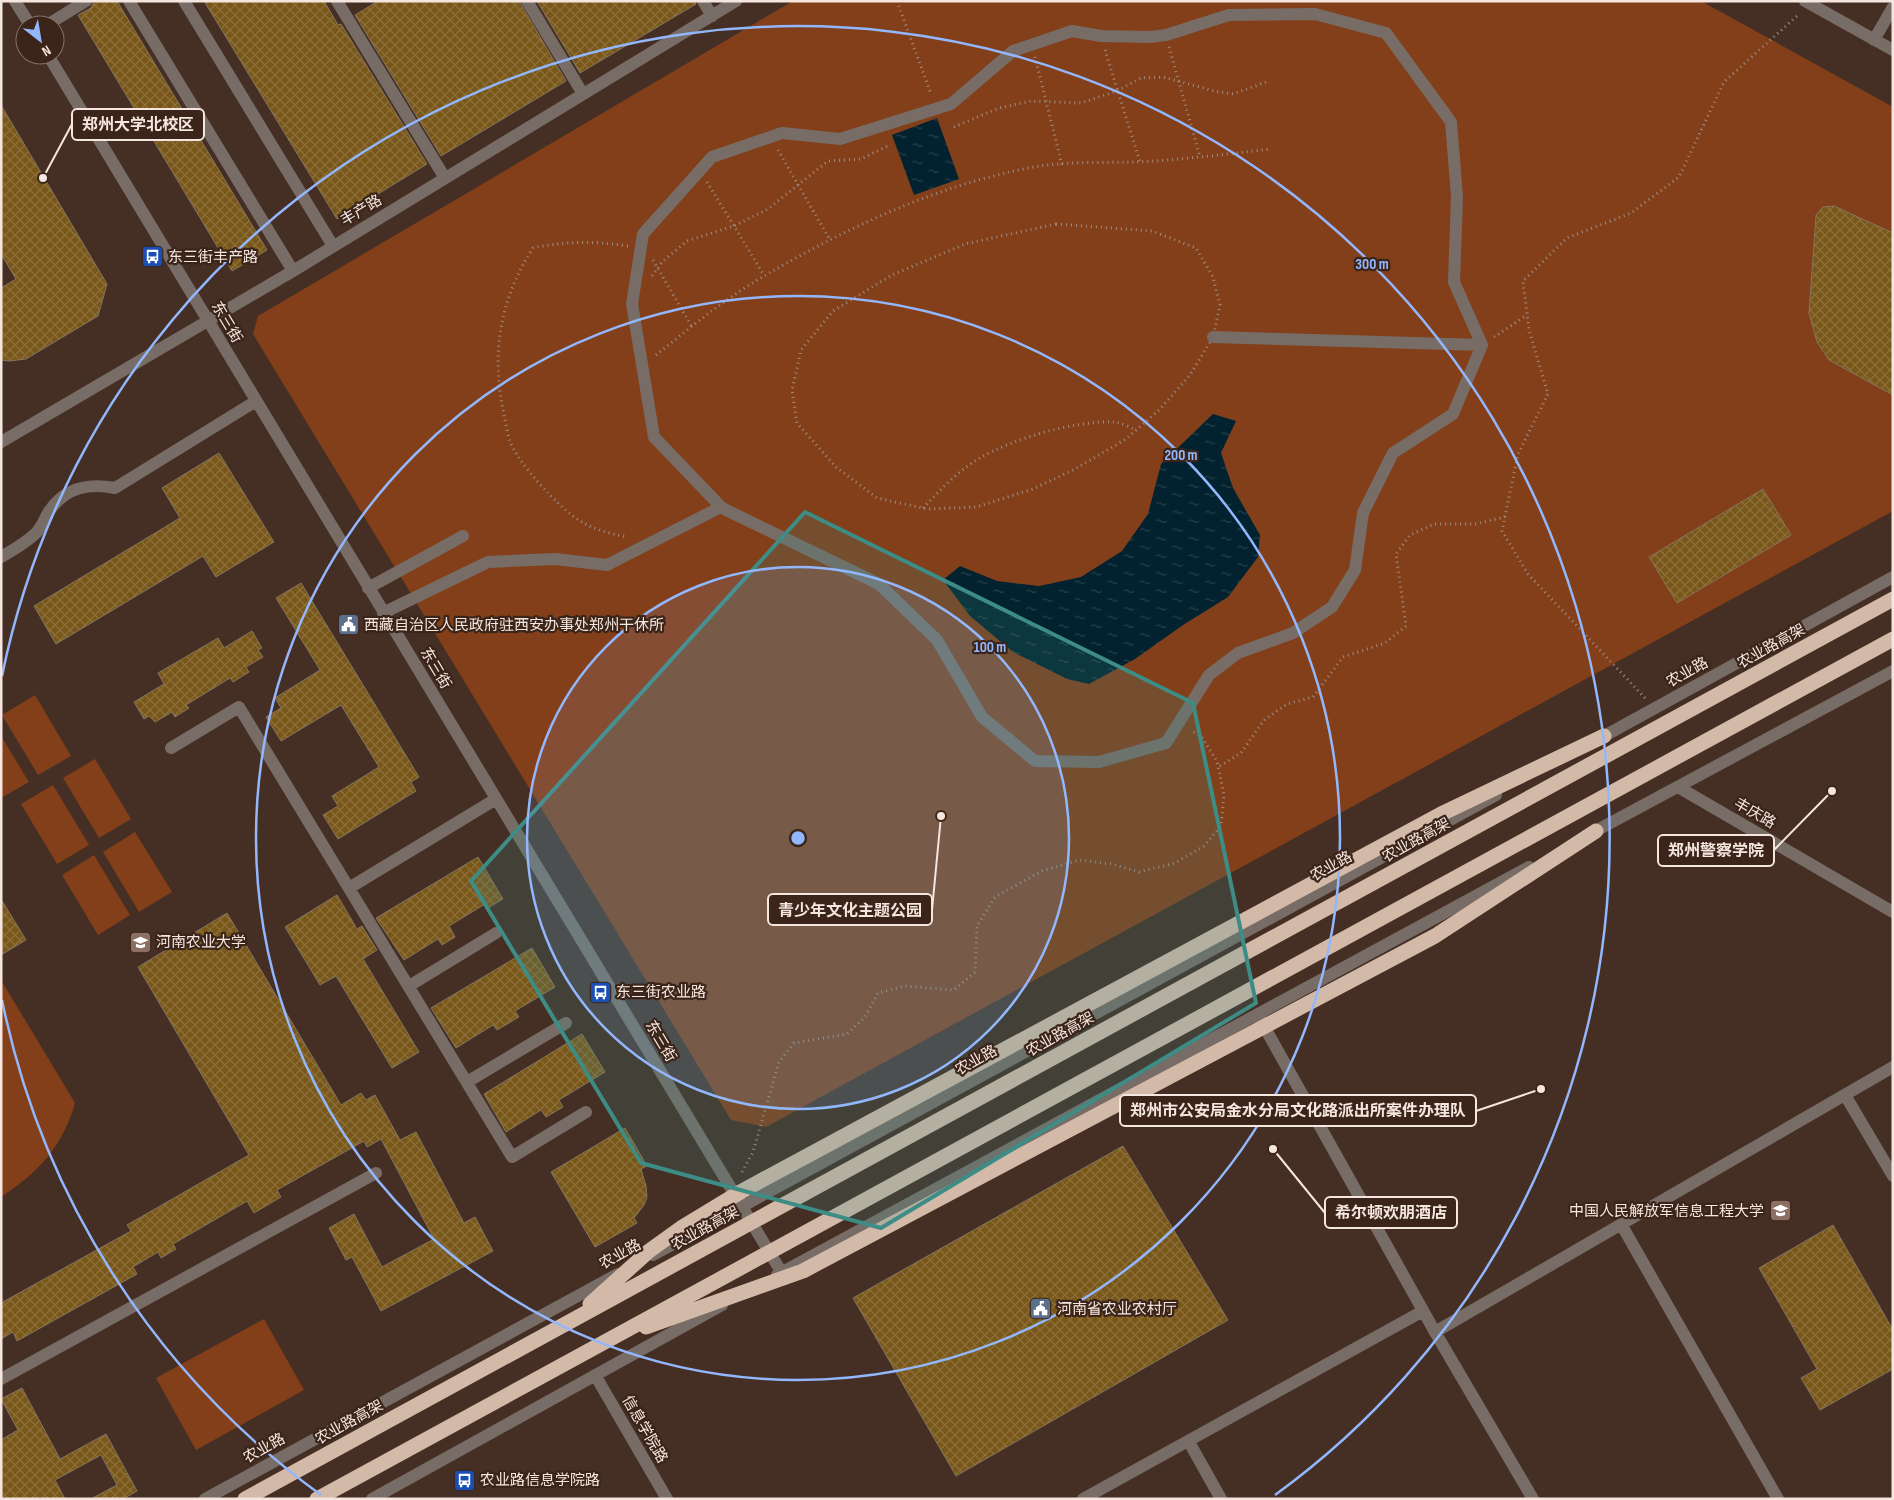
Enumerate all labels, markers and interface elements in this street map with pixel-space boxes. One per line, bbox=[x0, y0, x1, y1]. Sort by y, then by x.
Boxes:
north arrow bbox=[15, 15, 65, 65]
text: N bbox=[39, 42, 54, 60]
callout: 郑州大学北校区 bbox=[72, 109, 204, 140]
text: 郑州大学北校区 bbox=[82, 115, 194, 135]
street label: 丰产路 bbox=[337, 191, 385, 230]
bus stop icon: 东三街丰产路 bbox=[140, 245, 164, 269]
place label: 东三街丰产路 bbox=[168, 248, 258, 267]
text: 300 m bbox=[1355, 255, 1389, 274]
street label: 东三街 bbox=[207, 298, 246, 346]
text: 200 m bbox=[1164, 446, 1198, 465]
public building icon: 西藏自治区人民政府驻西安办事处郑州干休所 bbox=[336, 613, 360, 637]
place label: 西藏自治区人民政府驻西安办事处郑州干休所 bbox=[364, 616, 664, 635]
street label: 农业路高架 bbox=[1734, 620, 1809, 673]
text: 100 m bbox=[974, 638, 1006, 657]
street label: 东三街 bbox=[416, 644, 455, 692]
street label: 农业路 bbox=[1663, 653, 1712, 692]
street label: 丰庆路 bbox=[1731, 794, 1779, 833]
street label: 农业路高架 bbox=[1379, 814, 1454, 867]
centre of rings bbox=[789, 829, 807, 847]
callout: 郑州警察学院 bbox=[1658, 835, 1774, 866]
text: 郑州警察学院 bbox=[1668, 841, 1764, 861]
street label: 农业路 bbox=[1307, 847, 1356, 886]
callout: 青少年文化主题公园 bbox=[768, 894, 932, 925]
text: 青少年文化主题公园 bbox=[778, 901, 922, 921]
school or university icon: 河南农业大学 bbox=[128, 930, 152, 954]
place label: 河南农业大学 bbox=[156, 933, 246, 952]
bus stop icon: 东三街农业路 bbox=[588, 980, 612, 1004]
place label: 东三街农业路 bbox=[616, 983, 706, 1002]
street label: 农业路高架 bbox=[1023, 1008, 1098, 1061]
street label: 东三街 bbox=[641, 1017, 680, 1065]
street label: 农业路 bbox=[952, 1041, 1001, 1080]
callout: 郑州市公安局金水分局文化路派出所案件办理队 bbox=[1120, 1095, 1476, 1126]
text: 郑州市公安局金水分局文化路派出所案件办理队 bbox=[1130, 1101, 1466, 1121]
callout: 希尔顿欢朋酒店 bbox=[1325, 1197, 1457, 1228]
school or university icon: 中国人民解放军信息工程大学 bbox=[1768, 1199, 1792, 1223]
street label: 农业路高架 bbox=[668, 1202, 743, 1255]
place label: 中国人民解放军信息工程大学 bbox=[1569, 1202, 1764, 1221]
text: 希尔顿欢朋酒店 bbox=[1335, 1204, 1447, 1223]
street label: 农业路 bbox=[596, 1235, 645, 1274]
public building icon: 河南省农业农村厅 bbox=[1029, 1297, 1053, 1321]
place label: 河南省农业农村厅 bbox=[1057, 1300, 1177, 1319]
street label: 信息学院路 bbox=[618, 1392, 672, 1466]
street label: 农业路高架 bbox=[312, 1396, 387, 1449]
street label: 农业路 bbox=[240, 1429, 289, 1468]
bus stop icon: 农业路信息学院路 bbox=[452, 1468, 476, 1492]
place label: 农业路信息学院路 bbox=[480, 1471, 600, 1490]

